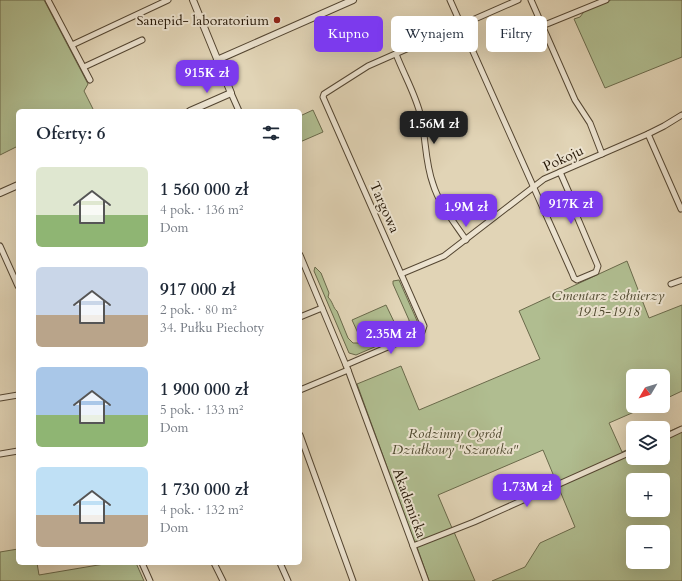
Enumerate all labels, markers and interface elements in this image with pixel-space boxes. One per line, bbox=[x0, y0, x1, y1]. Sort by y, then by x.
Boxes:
place label: Sanepid- laboratorium bbox=[136, 11, 269, 30]
marker: Sanepid- laboratorium bbox=[272, 15, 282, 25]
chip: Kupno bbox=[314, 16, 383, 52]
chip: Wynajem bbox=[391, 16, 478, 52]
chip: Filtry bbox=[486, 16, 547, 52]
pin: 915K zł bbox=[170, 60, 244, 94]
text: 915K zł bbox=[185, 64, 229, 82]
pin: 1.56M zł bbox=[393, 111, 475, 145]
text: 1.56M zł bbox=[409, 115, 459, 133]
text: Oferty: 6 bbox=[36, 122, 105, 145]
icon: filters bbox=[260, 122, 282, 144]
street label: Pokoju bbox=[540, 141, 587, 176]
text: 1 560 000 zł bbox=[160, 178, 248, 201]
street label: Targowa bbox=[365, 179, 404, 236]
icon: home bbox=[68, 183, 116, 231]
pin: 917K zł bbox=[534, 191, 608, 225]
pin: 1.9M zł bbox=[429, 194, 503, 228]
text: 917K zł bbox=[549, 195, 593, 213]
text: 1.9M zł bbox=[444, 198, 488, 216]
text: 4 pok. · 136 m² bbox=[160, 201, 243, 219]
text: Dom bbox=[160, 219, 189, 237]
text: 917 000 zł bbox=[160, 278, 235, 301]
icon: home bbox=[68, 283, 116, 331]
park label: Cmentarz żołnierzy 1915-1918 bbox=[551, 286, 665, 321]
text: 2 pok. · 80 m² bbox=[160, 301, 237, 319]
text: 34. Pułku Piechoty bbox=[160, 319, 264, 337]
pin: 2.35M zł bbox=[350, 321, 432, 355]
text: 2.35M zł bbox=[366, 325, 416, 343]
north arrow bbox=[626, 369, 670, 413]
map controls bbox=[626, 369, 670, 569]
text: 1 900 000 zł bbox=[160, 378, 248, 401]
icon: home bbox=[68, 383, 116, 431]
text: 5 pok. · 133 m² bbox=[160, 401, 243, 419]
text: Dom bbox=[160, 419, 189, 437]
button: layers bbox=[626, 421, 670, 465]
park label: Rodzinny Ogród Działkowy "Szarotka" bbox=[392, 424, 519, 459]
street label: Akademicka bbox=[388, 466, 431, 541]
button: + bbox=[626, 473, 670, 517]
pin: 1.73M zł bbox=[486, 474, 568, 508]
text: 1 730 000 zł bbox=[160, 478, 248, 501]
text: 1.73M zł bbox=[502, 478, 552, 496]
icon: home bbox=[68, 483, 116, 531]
text: 4 pok. · 132 m² bbox=[160, 501, 243, 519]
text: Dom bbox=[160, 519, 189, 537]
button: − bbox=[626, 525, 670, 569]

